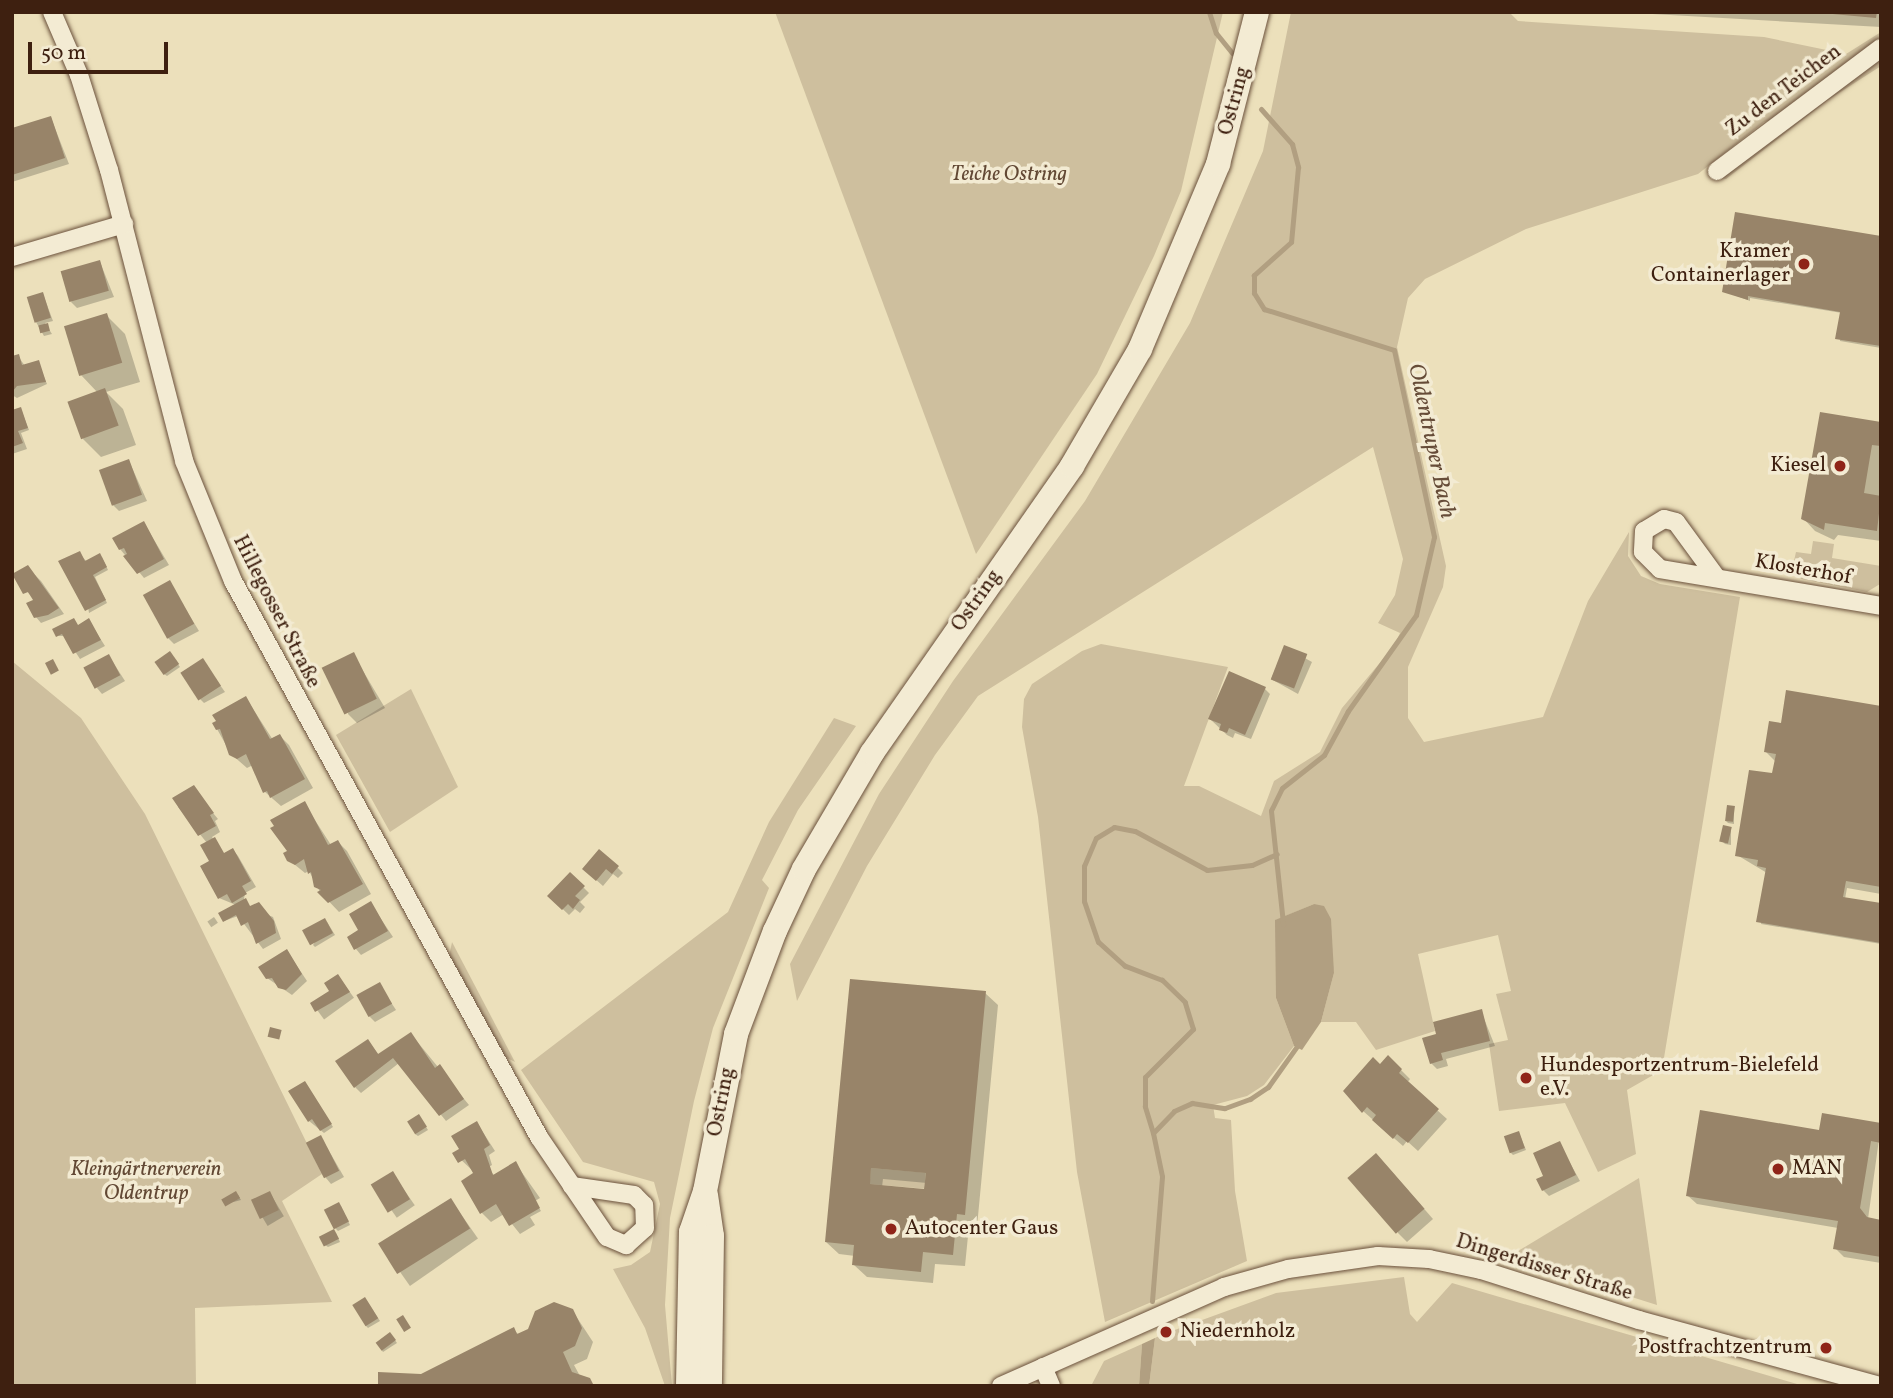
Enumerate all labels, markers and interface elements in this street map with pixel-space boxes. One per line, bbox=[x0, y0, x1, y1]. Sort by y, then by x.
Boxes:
scale bar bbox=[32, 28, 172, 72]
text: 50 m bbox=[41, 39, 86, 68]
street label: Zu den Teichen bbox=[1721, 39, 1847, 143]
street label: Ostring bbox=[1214, 64, 1256, 138]
park label: Teiche Ostring bbox=[951, 162, 1067, 188]
place label: Kramer Containerlager bbox=[1651, 239, 1790, 289]
marker: Kramer Containerlager bbox=[1796, 256, 1812, 272]
water label: Oldentruper Bach bbox=[1401, 361, 1461, 521]
place label: Kiesel bbox=[1770, 453, 1826, 479]
marker: Kiesel bbox=[1832, 458, 1848, 474]
street label: Hillegosser Straße bbox=[227, 531, 325, 693]
street label: Klosterhof bbox=[1753, 549, 1853, 591]
street label: Ostring bbox=[947, 565, 1007, 637]
place label: Hundesportzentrum-Bielefeld e.V. bbox=[1540, 1053, 1819, 1103]
street label: Ostring bbox=[703, 1065, 741, 1139]
marker: Hundesportzentrum-Bielefeld e.V. bbox=[1518, 1070, 1534, 1086]
place label: MAN bbox=[1792, 1156, 1842, 1182]
park label: Kleingärtnerverein Oldentrup bbox=[71, 1157, 221, 1207]
marker: MAN bbox=[1770, 1161, 1786, 1177]
place label: Autocenter Gaus bbox=[905, 1216, 1058, 1242]
marker: Autocenter Gaus bbox=[883, 1221, 899, 1237]
street label: Dingerdisser Straße bbox=[1453, 1229, 1635, 1307]
place label: Niedernholz bbox=[1180, 1319, 1295, 1345]
marker: Niedernholz bbox=[1158, 1324, 1174, 1340]
place label: Postfrachtzentrum bbox=[1638, 1335, 1812, 1361]
marker: Postfrachtzentrum bbox=[1818, 1340, 1834, 1356]

